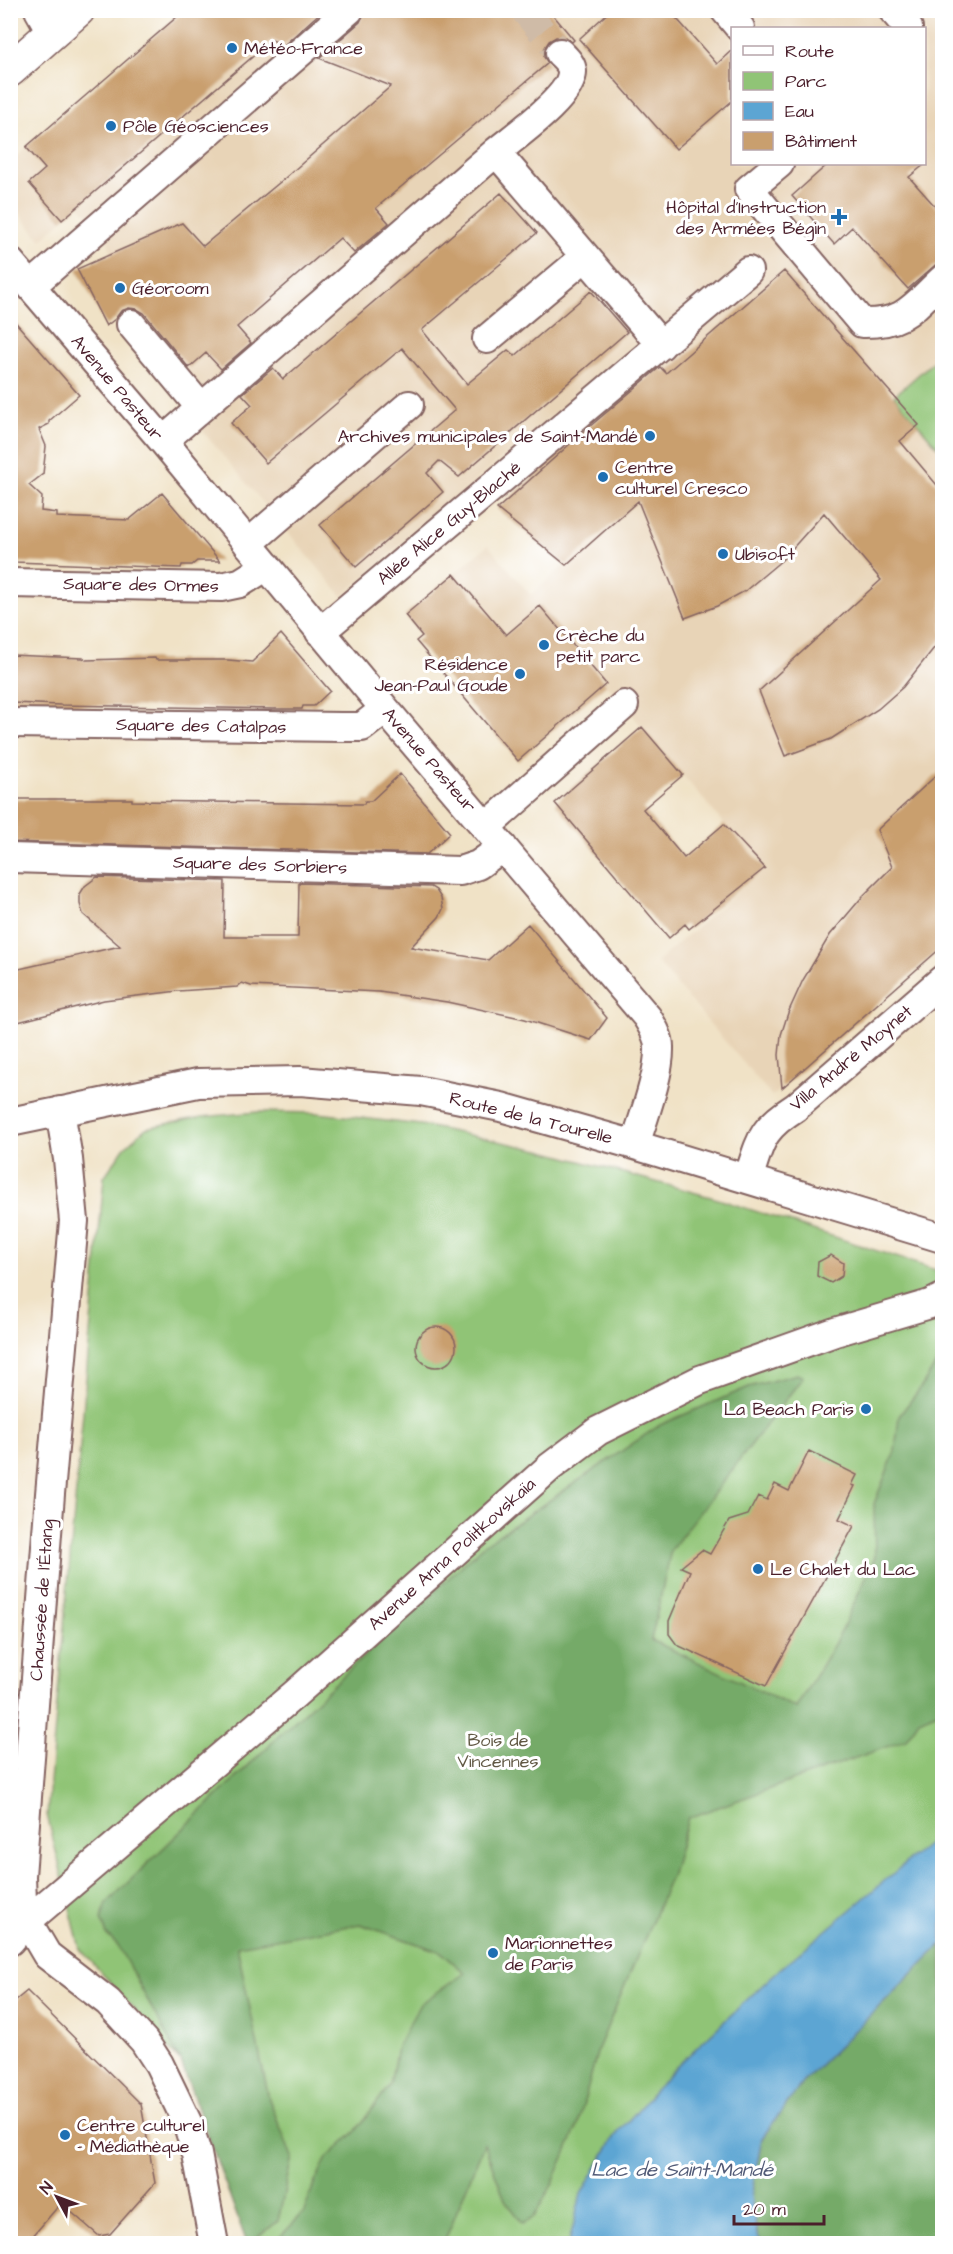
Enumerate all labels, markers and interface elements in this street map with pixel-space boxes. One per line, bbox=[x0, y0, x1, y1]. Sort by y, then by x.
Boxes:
legend bbox=[731, 27, 926, 165]
place label: Météo-France bbox=[244, 36, 363, 61]
text: Route bbox=[785, 39, 834, 64]
marker: Météo-France bbox=[225, 41, 239, 55]
text: Parc bbox=[785, 69, 827, 94]
text: Eau bbox=[785, 99, 814, 124]
place label: Pôle Géosciences bbox=[123, 114, 269, 139]
marker: Pôle Géosciences bbox=[104, 119, 118, 133]
text: Bâtiment bbox=[785, 129, 858, 154]
place label: Hôpital d'Instruction des Armées Bégin bbox=[666, 195, 826, 242]
marker: Hôpital d'Instruction des Armées Bégin bbox=[830, 208, 848, 226]
place label: Géoroom bbox=[132, 276, 209, 301]
marker: Géoroom bbox=[113, 281, 127, 295]
street label: Avenue Pasteur bbox=[65, 330, 169, 446]
place label: Archives municipales de Saint-Mandé bbox=[338, 424, 638, 449]
marker: Archives municipales de Saint-Mandé bbox=[643, 429, 657, 443]
street label: Allée Alice Guy-Blaché bbox=[372, 455, 527, 592]
place label: Centre culturel Cresco bbox=[615, 455, 747, 501]
marker: Centre culturel Cresco bbox=[596, 470, 610, 484]
place label: Ubisoft bbox=[735, 542, 796, 567]
marker: Ubisoft bbox=[716, 547, 730, 561]
street label: Square des Ormes bbox=[63, 571, 219, 599]
place label: Crèche du petit parc bbox=[556, 623, 644, 669]
marker: Crèche du petit parc bbox=[537, 638, 551, 652]
place label: Résidence Jean-Paul Goude bbox=[374, 652, 508, 698]
marker: Résidence Jean-Paul Goude bbox=[513, 667, 527, 681]
street label: Avenue Pasteur bbox=[376, 702, 482, 818]
street label: Square des Catalpas bbox=[116, 712, 286, 740]
street label: Square des Sorbiers bbox=[172, 849, 348, 881]
street label: Villa André Moynet bbox=[784, 999, 919, 1118]
street label: Route de la Tourelle bbox=[447, 1086, 615, 1150]
place label: La Beach Paris bbox=[724, 1397, 854, 1422]
marker: La Beach Paris bbox=[859, 1402, 873, 1416]
street label: Avenue Anna Politkovskaïa bbox=[363, 1472, 541, 1636]
street label: Chaussée de l'Étang bbox=[24, 1518, 61, 1682]
place label: Le Chalet du Lac bbox=[770, 1557, 916, 1582]
marker: Le Chalet du Lac bbox=[751, 1562, 765, 1576]
park label: Bois de Vincennes bbox=[458, 1728, 538, 1774]
place label: Marionnettes de Paris bbox=[505, 1931, 613, 1977]
marker: Marionnettes de Paris bbox=[486, 1946, 500, 1960]
place label: Centre culturel - Médiathèque bbox=[77, 2113, 205, 2159]
marker: Centre culturel - Médiathèque bbox=[58, 2128, 72, 2142]
water label: Lac de Saint-Mandé bbox=[591, 2156, 774, 2184]
north arrow bbox=[27, 2167, 87, 2227]
text: N bbox=[35, 2177, 58, 2199]
scale bar bbox=[734, 2188, 824, 2226]
text: 20 m bbox=[743, 2197, 786, 2222]

